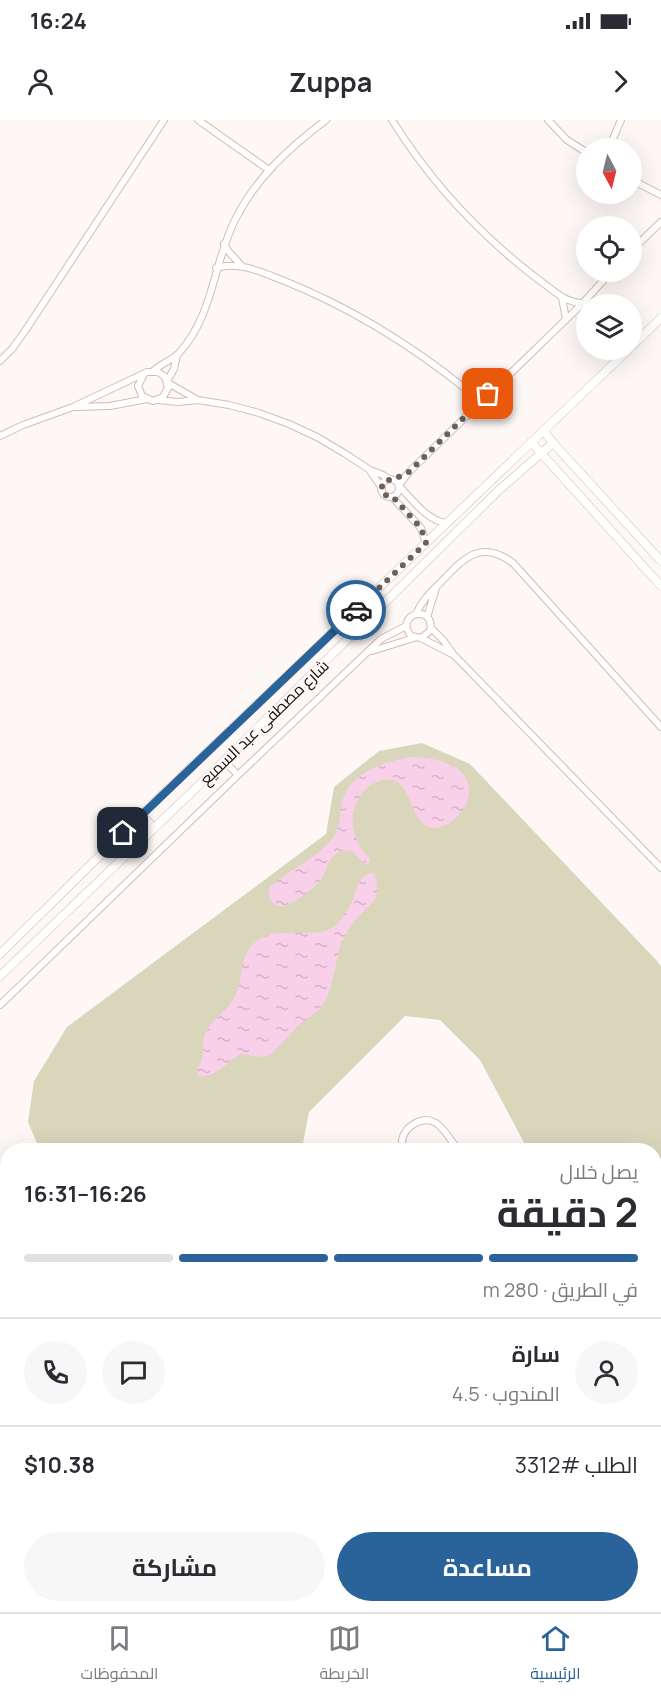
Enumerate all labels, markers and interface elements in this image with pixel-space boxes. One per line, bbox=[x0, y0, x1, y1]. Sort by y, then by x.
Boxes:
text: 16:24 bbox=[30, 6, 87, 36]
text: Zuppa bbox=[289, 63, 372, 100]
icon: person bbox=[24, 65, 57, 98]
icon: forward bbox=[604, 65, 637, 98]
north arrow bbox=[576, 138, 642, 204]
map controls bbox=[576, 138, 642, 360]
button: locate bbox=[576, 216, 642, 282]
button: layers bbox=[576, 294, 642, 360]
pin bbox=[462, 368, 513, 419]
icon: bag bbox=[471, 377, 504, 410]
courier bbox=[326, 580, 386, 640]
icon: car bbox=[340, 594, 373, 627]
street label: شارع مصطفى عبد السميع bbox=[195, 654, 334, 790]
pin bbox=[97, 807, 148, 858]
icon: home bbox=[106, 816, 139, 849]
text: يصل خلال bbox=[560, 1158, 638, 1185]
text: 16:26–16:31 bbox=[24, 1179, 147, 1209]
text: 2 دقيقة bbox=[497, 1185, 638, 1239]
text: في الطريق · 280 m bbox=[483, 1276, 638, 1303]
text: سارة bbox=[512, 1339, 560, 1369]
button: phone bbox=[24, 1341, 87, 1404]
button: chat bbox=[102, 1341, 165, 1404]
button: person bbox=[575, 1341, 638, 1404]
text: المندوب · 4.5 bbox=[452, 1380, 560, 1407]
text: $10.38 bbox=[24, 1450, 95, 1480]
text: الطلب #3312 bbox=[515, 1450, 638, 1480]
button: مشاركة bbox=[24, 1532, 325, 1601]
button: مساعدة bbox=[337, 1532, 638, 1601]
tab: المحفوظات bbox=[81, 1622, 158, 1688]
tab: الخريطة bbox=[319, 1622, 369, 1688]
tab: الرئيسية bbox=[530, 1622, 581, 1688]

